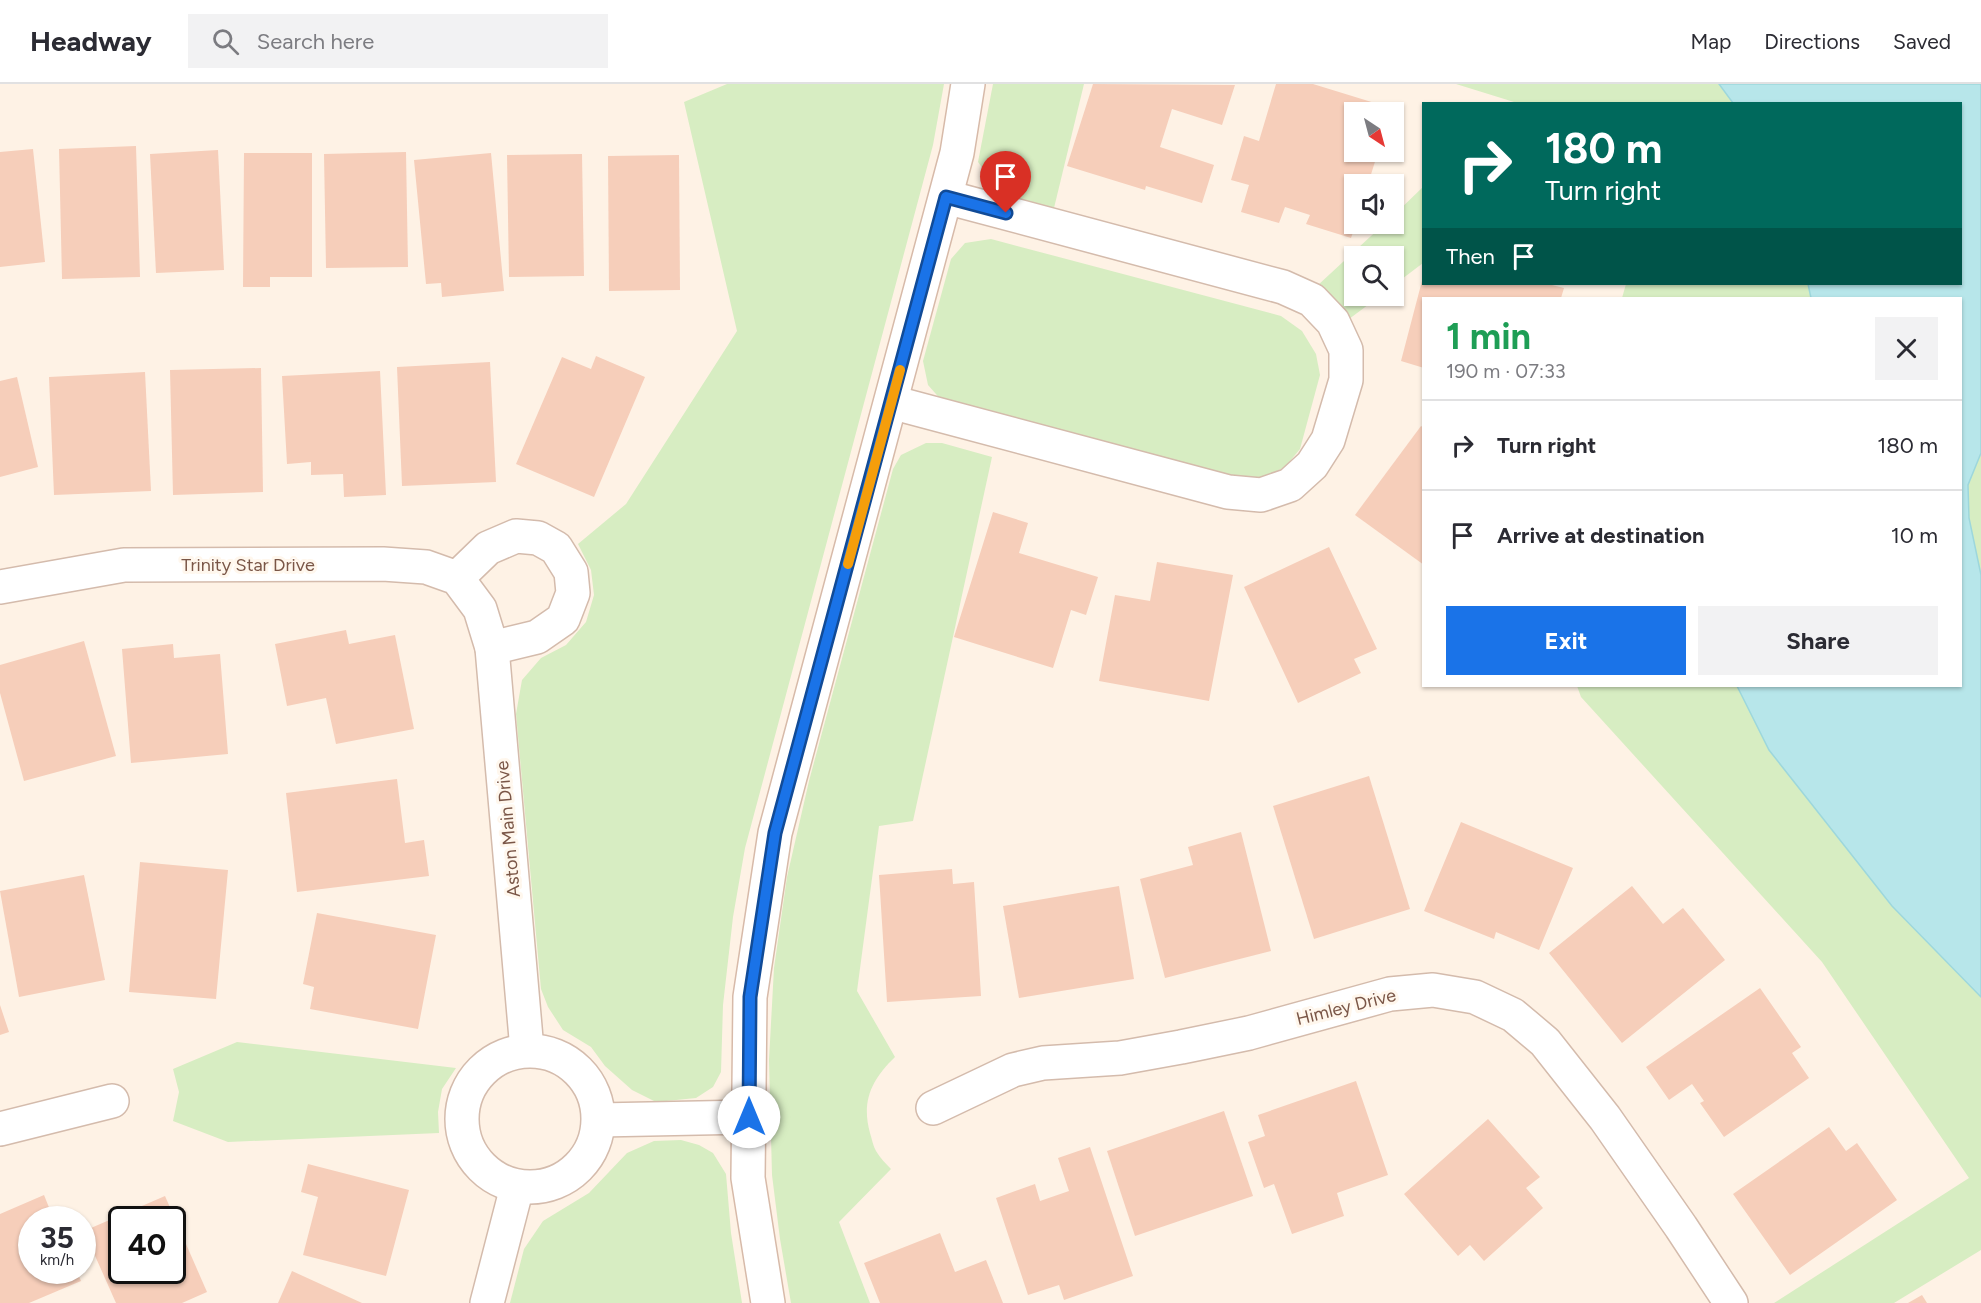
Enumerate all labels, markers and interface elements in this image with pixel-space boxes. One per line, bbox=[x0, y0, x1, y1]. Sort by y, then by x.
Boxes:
search box bbox=[188, 14, 608, 68]
text: Headway bbox=[30, 24, 152, 58]
icon: search bbox=[209, 25, 242, 58]
text: Search here bbox=[257, 28, 374, 55]
text: Map bbox=[1690, 29, 1731, 54]
text: Directions bbox=[1764, 29, 1860, 54]
text: Saved bbox=[1893, 29, 1951, 54]
north arrow bbox=[1344, 102, 1404, 162]
map controls bbox=[1344, 102, 1404, 306]
text: 180 m bbox=[1545, 123, 1662, 174]
icon: right bbox=[1446, 126, 1524, 204]
pin bbox=[980, 151, 1031, 213]
icon: arrive bbox=[989, 160, 1022, 193]
button: sound bbox=[1344, 174, 1404, 234]
text: Turn right bbox=[1545, 174, 1661, 207]
icon: arrive bbox=[1507, 240, 1540, 273]
text: Then bbox=[1446, 243, 1495, 270]
button: search bbox=[1344, 246, 1404, 306]
text: 1 min bbox=[1446, 315, 1531, 358]
button: close bbox=[1875, 317, 1938, 380]
text: 190 m · 07:33 bbox=[1446, 359, 1566, 383]
icon: right bbox=[1446, 429, 1479, 462]
text: Turn right bbox=[1497, 432, 1596, 459]
text: 180 m bbox=[1877, 432, 1938, 459]
icon: arrive bbox=[1446, 519, 1479, 552]
text: Arrive at destination bbox=[1497, 522, 1705, 549]
text: 10 m bbox=[1891, 522, 1938, 549]
street label: Trinity Star Drive bbox=[181, 554, 315, 576]
button: Exit bbox=[1446, 606, 1686, 675]
button: Share bbox=[1698, 606, 1938, 675]
street label: Aston Main Drive bbox=[491, 760, 525, 898]
street label: Himley Drive bbox=[1294, 984, 1398, 1030]
position arrow bbox=[717, 1085, 781, 1149]
speed limit sign: 40 bbox=[108, 1206, 186, 1284]
text: 35 bbox=[40, 1219, 74, 1256]
text: km/h bbox=[40, 1251, 74, 1269]

